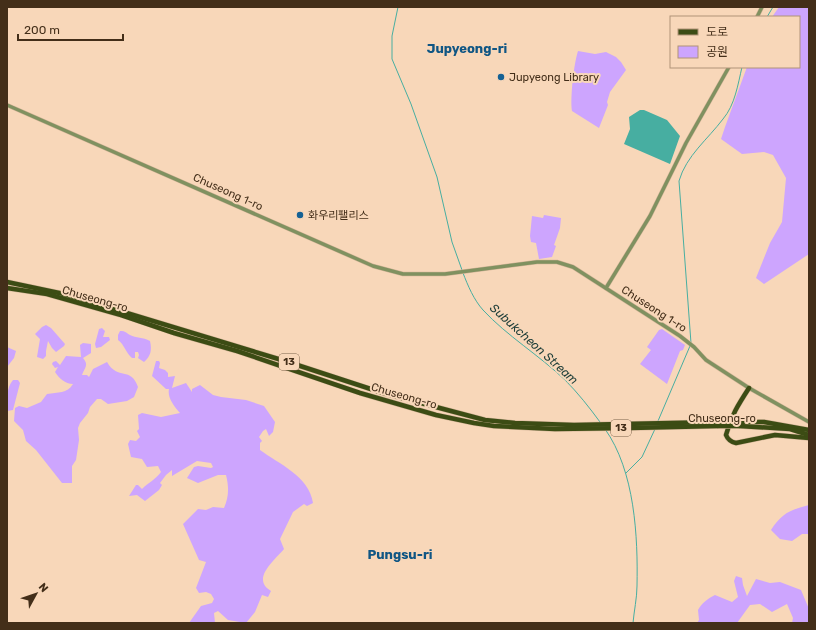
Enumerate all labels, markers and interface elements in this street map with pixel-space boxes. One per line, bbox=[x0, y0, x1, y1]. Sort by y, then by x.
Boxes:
scale bar bbox=[18, 16, 123, 42]
legend bbox=[670, 16, 800, 68]
text: 200 m bbox=[24, 23, 60, 37]
text: 도로 bbox=[706, 25, 728, 39]
district label: Jupyeong-ri bbox=[427, 41, 507, 56]
text: 공원 bbox=[706, 45, 728, 59]
place label: Jupyeong Library bbox=[509, 71, 599, 84]
marker: Jupyeong Library bbox=[496, 72, 506, 82]
street label: Chuseong 1-ro bbox=[191, 171, 265, 213]
place label: 화우리팰리스 bbox=[308, 209, 369, 222]
marker: 화우리팰리스 bbox=[295, 210, 305, 220]
street label: Chuseong-ro bbox=[61, 283, 129, 315]
street label: Chuseong 1-ro bbox=[619, 283, 689, 335]
water label: Subukcheon Stream bbox=[487, 301, 581, 387]
road number: 13 bbox=[279, 354, 299, 370]
street label: Chuseong-ro bbox=[370, 380, 438, 412]
street label: Chuseong-ro bbox=[688, 412, 756, 425]
road number: 13 bbox=[611, 420, 631, 436]
district label: Pungsu-ri bbox=[367, 547, 433, 562]
north arrow bbox=[16, 574, 56, 614]
text: N bbox=[36, 581, 51, 595]

